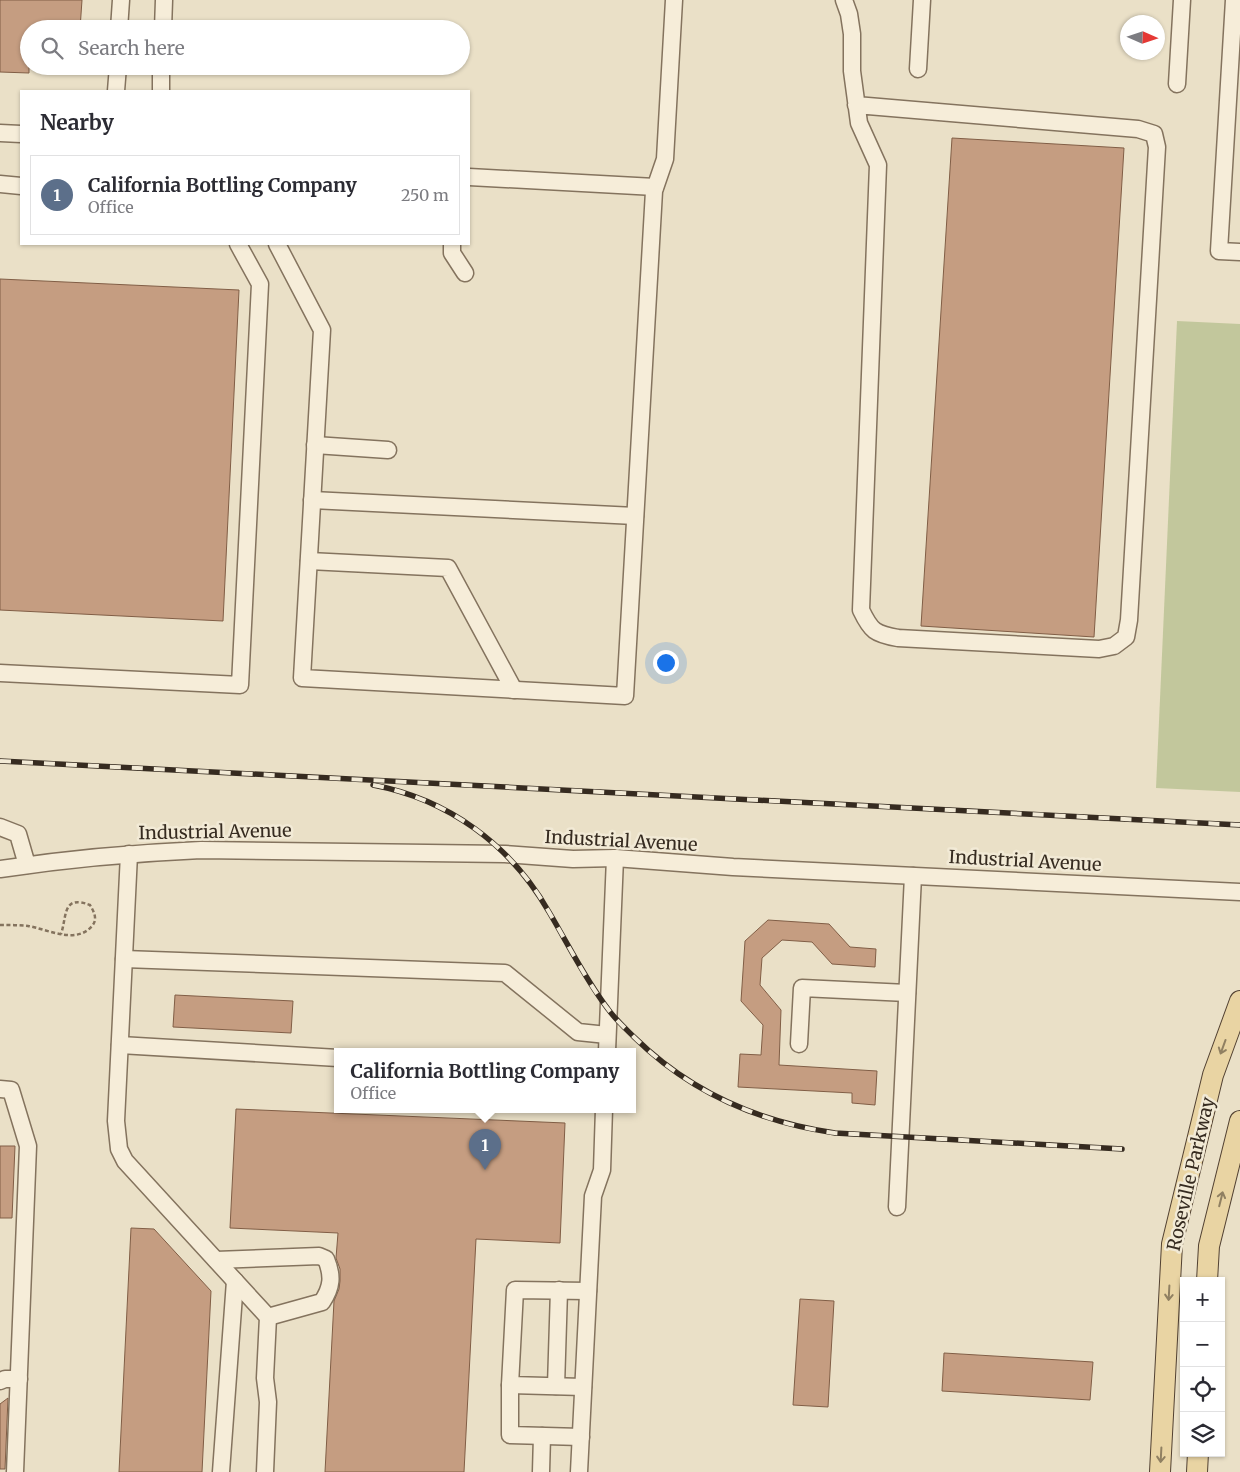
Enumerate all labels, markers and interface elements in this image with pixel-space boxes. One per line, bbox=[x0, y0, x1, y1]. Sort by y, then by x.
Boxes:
north arrow bbox=[1120, 15, 1165, 60]
search box bbox=[20, 20, 470, 75]
icon: search bbox=[38, 34, 66, 62]
text: Search here bbox=[78, 36, 185, 60]
text: Nearby bbox=[40, 109, 114, 136]
text: California Bottling Company bbox=[88, 173, 357, 197]
text: 1 bbox=[53, 185, 61, 205]
text: 250 m bbox=[401, 185, 449, 205]
text: Office bbox=[88, 197, 134, 217]
your location bbox=[653, 650, 679, 676]
street label: Industrial Avenue bbox=[138, 819, 292, 844]
street label: Industrial Avenue bbox=[544, 825, 698, 856]
street label: Industrial Avenue bbox=[948, 845, 1102, 876]
one-way arrow bbox=[1218, 1039, 1227, 1054]
popup bbox=[334, 1048, 636, 1113]
text: California Bottling Company bbox=[351, 1059, 619, 1083]
text: Office bbox=[351, 1083, 396, 1103]
street label: Roseville Parkway bbox=[1162, 1094, 1220, 1253]
pin: 1 bbox=[469, 1129, 501, 1170]
one-way arrow bbox=[1217, 1191, 1226, 1207]
map controls bbox=[1180, 1277, 1225, 1457]
button: + bbox=[1180, 1277, 1225, 1322]
one-way arrow bbox=[1165, 1285, 1174, 1301]
button: − bbox=[1180, 1322, 1225, 1367]
button: locate bbox=[1180, 1367, 1225, 1412]
button: layers bbox=[1180, 1412, 1225, 1457]
one-way arrow bbox=[1156, 1447, 1166, 1463]

